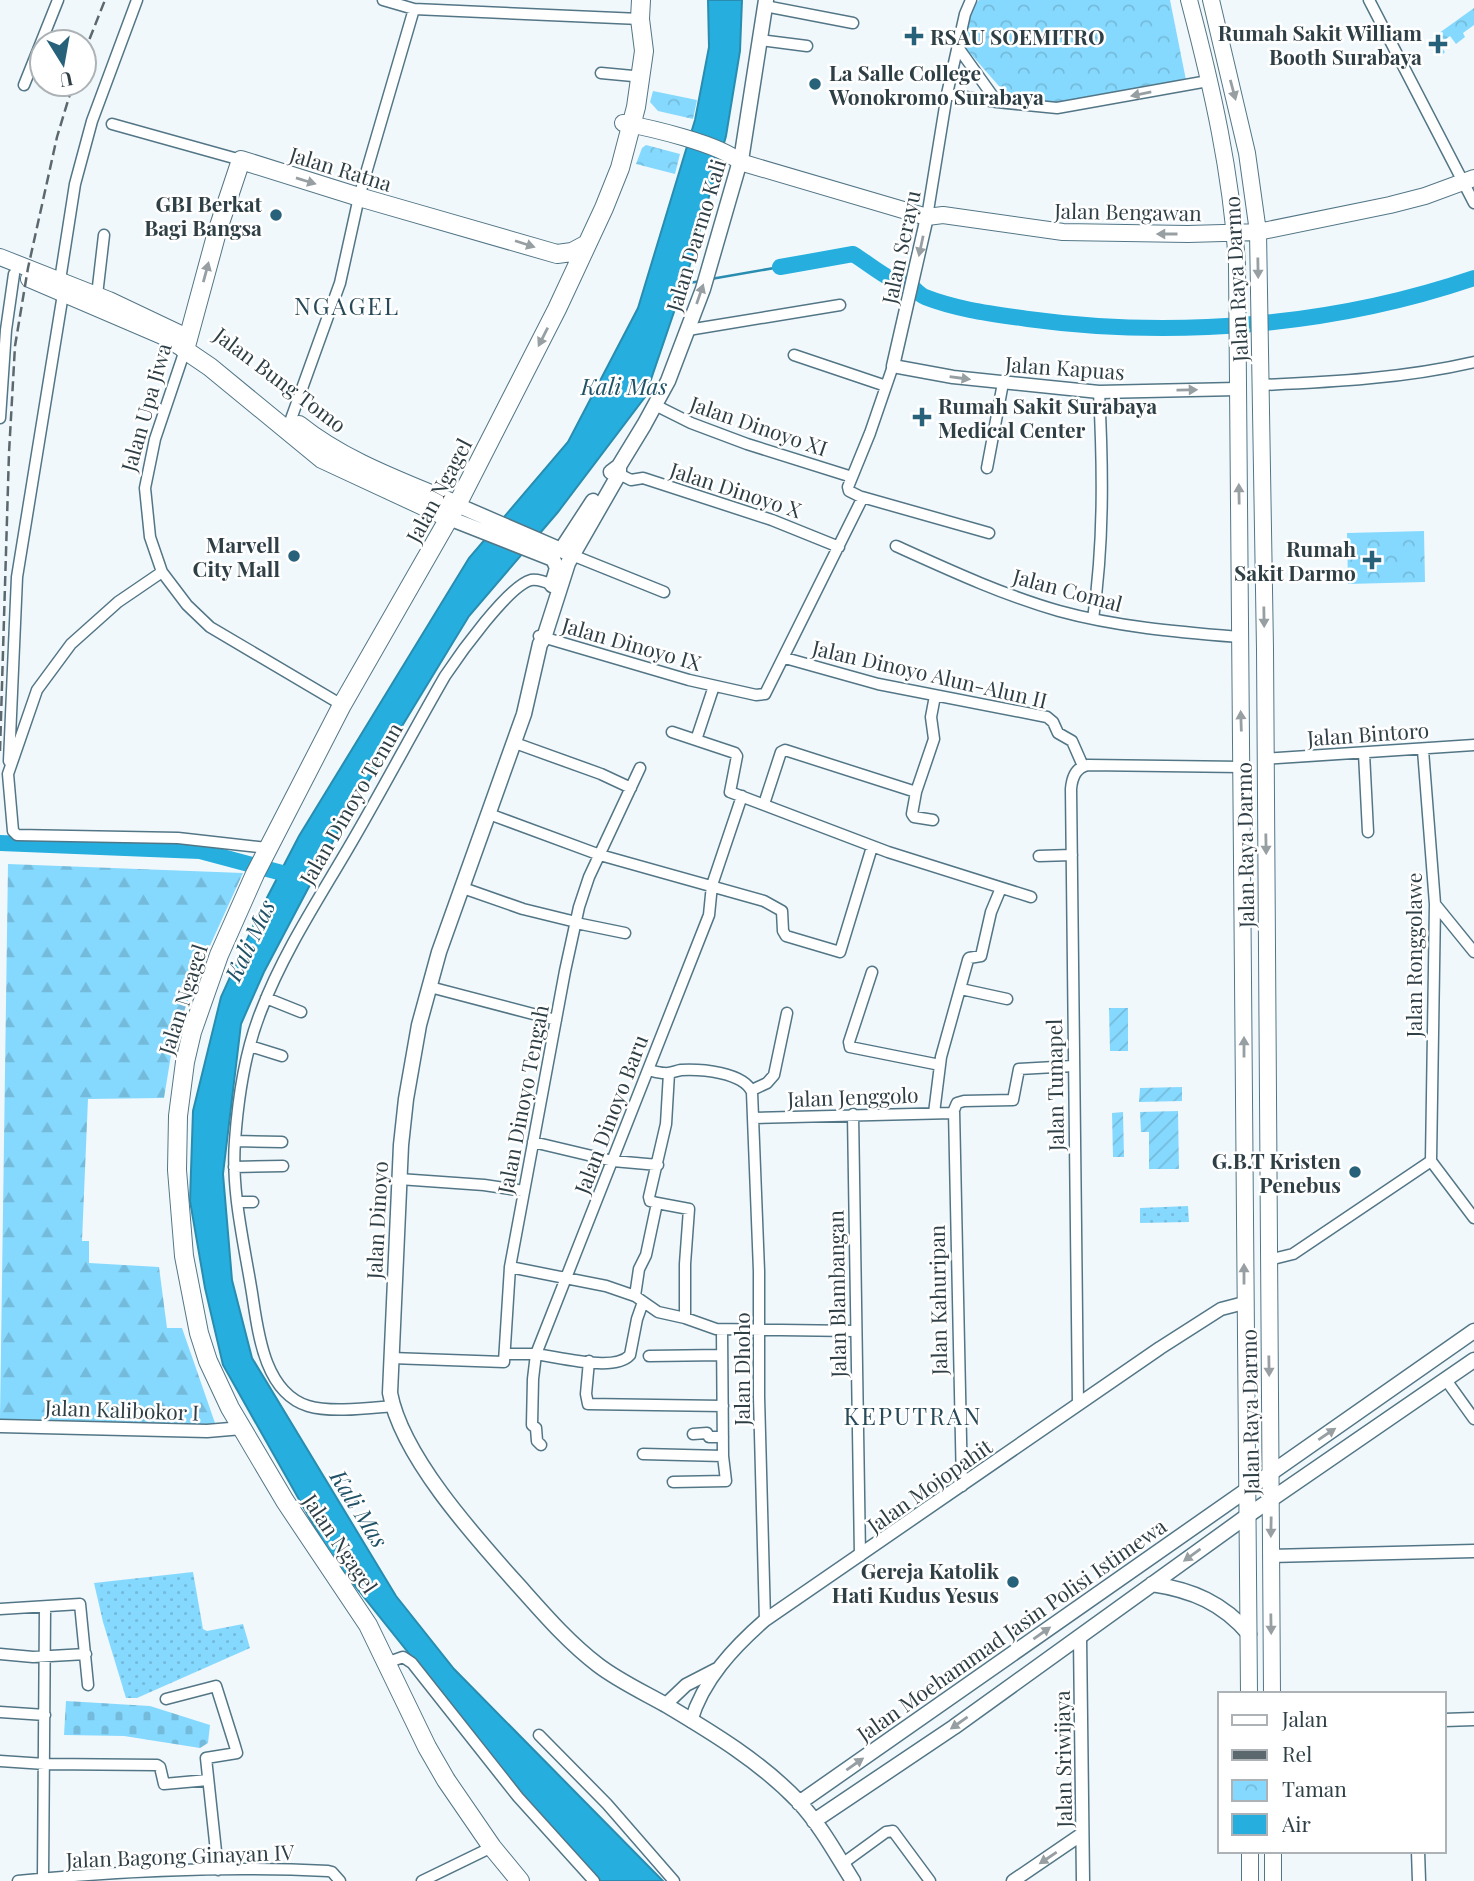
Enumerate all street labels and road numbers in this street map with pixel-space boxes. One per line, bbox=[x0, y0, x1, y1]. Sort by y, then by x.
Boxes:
street label: Jalan Ratna bbox=[285, 139, 396, 197]
street label: Jalan Darmo Kali bbox=[658, 155, 731, 315]
street label: Jalan Serayu bbox=[874, 188, 926, 307]
street label: Jalan Raya Darmo bbox=[1217, 195, 1253, 364]
street label: Jalan Bengawan bbox=[1053, 196, 1202, 226]
street label: Jalan Bung Tomo bbox=[209, 320, 353, 438]
street label: Jalan Upa Jiwa bbox=[113, 339, 177, 475]
street label: Jalan Kapuas bbox=[1003, 349, 1126, 385]
street label: Jalan Dinoyo XI bbox=[686, 388, 831, 462]
street label: Jalan Ngagel bbox=[398, 433, 477, 548]
street label: Jalan Dinoyo X bbox=[666, 454, 806, 524]
street label: Jalan Comal bbox=[1009, 561, 1126, 617]
street label: Jalan Dinoyo IX bbox=[558, 609, 706, 676]
street label: Jalan Dinoyo Alun-Alun II bbox=[809, 632, 1050, 714]
street label: Jalan Bintoro bbox=[1305, 715, 1430, 751]
street label: Jalan Dinoyo Tenun bbox=[292, 716, 408, 890]
street label: Jalan Raya Darmo bbox=[1229, 762, 1259, 929]
street label: Jalan Ronggolawe bbox=[1399, 873, 1427, 1038]
street label: Jalan Ngagel bbox=[151, 940, 213, 1059]
street label: Jalan Dinoyo Tengah bbox=[490, 1002, 554, 1197]
street label: Jalan Tumapel bbox=[1039, 1019, 1069, 1152]
street label: Jalan Dinoyo Baru bbox=[566, 1030, 653, 1199]
street label: Jalan Jenggolo bbox=[786, 1080, 919, 1112]
street label: Jalan Dinoyo bbox=[359, 1160, 393, 1281]
street label: Jalan Blambangan bbox=[821, 1210, 851, 1379]
street label: Jalan Kahuripan bbox=[922, 1224, 952, 1376]
street label: Jalan Dhoho bbox=[727, 1312, 755, 1427]
street label: Jalan Raya Darmo bbox=[1234, 1329, 1264, 1496]
street label: Jalan Kalibokor I bbox=[43, 1392, 200, 1426]
street label: Jalan Mojopahit bbox=[860, 1431, 997, 1539]
street label: Jalan Ngagel bbox=[297, 1487, 385, 1598]
street label: Jalan Moehammad Jasin Polisi Istimewa bbox=[850, 1511, 1172, 1748]
street label: Jalan Sriwijaya bbox=[1047, 1690, 1077, 1829]
street label: Jalan Bagong Ginayan IV bbox=[64, 1837, 295, 1873]

